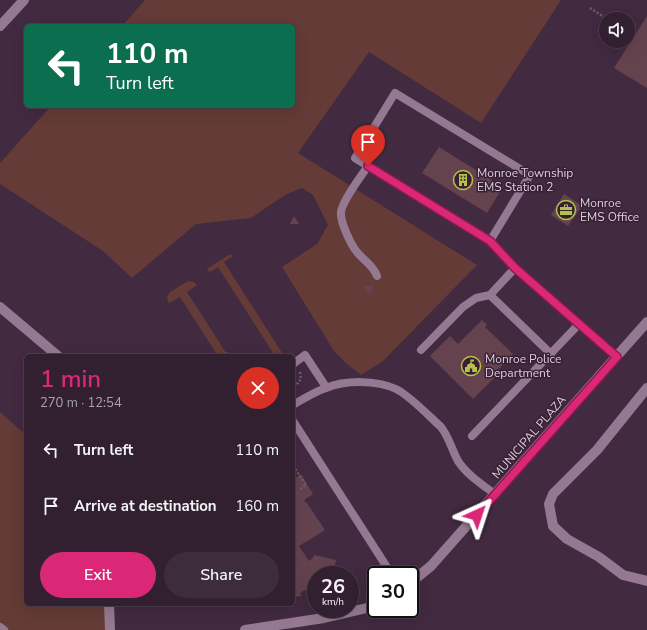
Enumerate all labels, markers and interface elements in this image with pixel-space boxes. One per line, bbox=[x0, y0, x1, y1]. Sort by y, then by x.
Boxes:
map controls bbox=[599, 12, 635, 48]
button: sound bbox=[599, 12, 635, 48]
text: 110 m bbox=[106, 35, 189, 73]
icon: left bbox=[40, 40, 92, 92]
text: Turn left bbox=[106, 71, 174, 95]
pin bbox=[351, 125, 385, 166]
icon: arrive bbox=[357, 131, 379, 153]
place label: Monroe Township EMS Station 2 bbox=[477, 165, 573, 195]
building icon: Monroe Township EMS Station 2 bbox=[452, 169, 474, 191]
place label: Monroe EMS Office bbox=[580, 195, 639, 225]
office icon: Monroe EMS Office bbox=[555, 199, 577, 221]
place label: Monroe Police Department bbox=[485, 351, 561, 381]
public building icon: Monroe Police Department bbox=[460, 355, 482, 377]
text: 1 min bbox=[40, 363, 101, 395]
button: close bbox=[237, 367, 279, 409]
street label: MUNICIPAL PLAZA bbox=[488, 392, 570, 482]
text: 270 m · 12:54 bbox=[40, 394, 122, 412]
icon: left bbox=[40, 439, 62, 461]
text: Turn left bbox=[74, 440, 133, 460]
text: 110 m bbox=[235, 440, 279, 460]
position arrow bbox=[456, 494, 498, 536]
icon: arrive bbox=[40, 495, 62, 517]
text: Arrive at destination bbox=[74, 496, 217, 516]
text: 160 m bbox=[235, 496, 279, 516]
button: Exit bbox=[40, 552, 156, 598]
button: Share bbox=[164, 552, 279, 598]
speed limit sign: 30 bbox=[367, 566, 419, 618]
text: 26 bbox=[321, 573, 345, 600]
text: km/h bbox=[322, 595, 344, 609]

